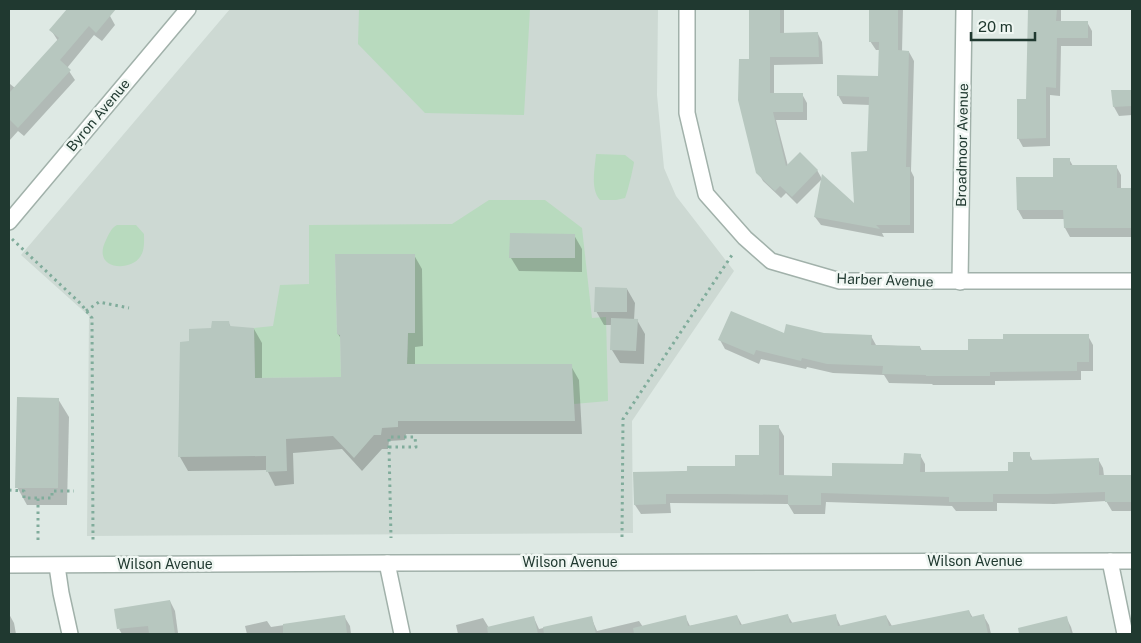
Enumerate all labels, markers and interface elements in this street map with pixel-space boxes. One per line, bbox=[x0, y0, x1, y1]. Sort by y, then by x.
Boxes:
scale bar bbox=[971, 10, 1035, 42]
text: 20 m bbox=[978, 18, 1013, 35]
street label: Byron Avenue bbox=[63, 75, 133, 154]
street label: Broadmoor Avenue bbox=[953, 83, 971, 207]
street label: Harber Avenue bbox=[836, 270, 934, 290]
street label: Wilson Avenue bbox=[927, 553, 1023, 569]
street label: Wilson Avenue bbox=[522, 554, 618, 570]
street label: Wilson Avenue bbox=[117, 556, 213, 572]

